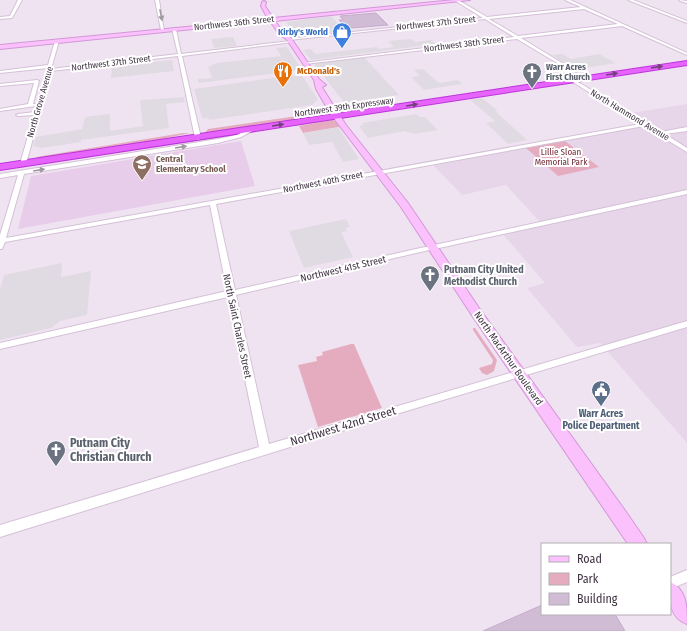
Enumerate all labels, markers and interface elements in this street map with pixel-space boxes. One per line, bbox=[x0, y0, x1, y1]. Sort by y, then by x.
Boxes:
one-way arrow bbox=[158, 9, 164, 21]
street label: Northwest 36th Street bbox=[193, 14, 275, 32]
street label: Northwest 37th Street bbox=[396, 14, 476, 32]
shop icon: Kirby's World bbox=[331, 21, 353, 49]
place label: Kirby's World bbox=[278, 27, 328, 37]
street label: Northwest 38th Street bbox=[423, 34, 505, 54]
street label: Northwest 37th Street bbox=[71, 53, 151, 73]
restaurant icon: McDonald's bbox=[272, 60, 294, 88]
church icon: Warr Acres First Church bbox=[521, 61, 543, 89]
place label: Warr Acres First Church bbox=[546, 62, 590, 82]
one-way arrow bbox=[651, 64, 663, 70]
street label: North Grove Avenue bbox=[25, 65, 55, 139]
place label: McDonald's bbox=[297, 66, 340, 76]
one-way arrow bbox=[606, 71, 618, 77]
street label: North Hammond Avenue bbox=[589, 87, 672, 143]
street label: Northwest 39th Expressway bbox=[294, 95, 394, 119]
one-way arrow bbox=[406, 102, 418, 108]
one-way arrow bbox=[272, 122, 284, 128]
one-way arrow bbox=[175, 144, 187, 150]
park label: Lillie Sloan Memorial Park bbox=[535, 147, 588, 167]
school or university icon: Central Elementary School bbox=[131, 153, 153, 181]
place label: Central Elementary School bbox=[156, 154, 226, 174]
one-way arrow bbox=[32, 167, 45, 173]
street label: Northwest 40th Street bbox=[282, 169, 364, 195]
street label: Northwest 41st Street bbox=[299, 253, 388, 285]
church icon: Putnam City United Methodist Church bbox=[419, 264, 441, 292]
place label: Putnam City United Methodist Church bbox=[444, 264, 524, 288]
street label: North Saint Charles Street bbox=[220, 273, 254, 380]
street label: North MacArthur Boulevard bbox=[471, 309, 545, 408]
public building icon: Warr Acres Police Department bbox=[590, 379, 612, 407]
street label: Northwest 42nd Street bbox=[288, 403, 398, 449]
place label: Warr Acres Police Department bbox=[562, 408, 640, 432]
place label: Putnam City Christian Church bbox=[70, 436, 152, 464]
church icon: Putnam City Christian Church bbox=[45, 439, 67, 467]
legend bbox=[541, 543, 671, 615]
text: Road bbox=[577, 552, 602, 566]
text: Park bbox=[577, 572, 599, 586]
text: Building bbox=[577, 592, 618, 606]

